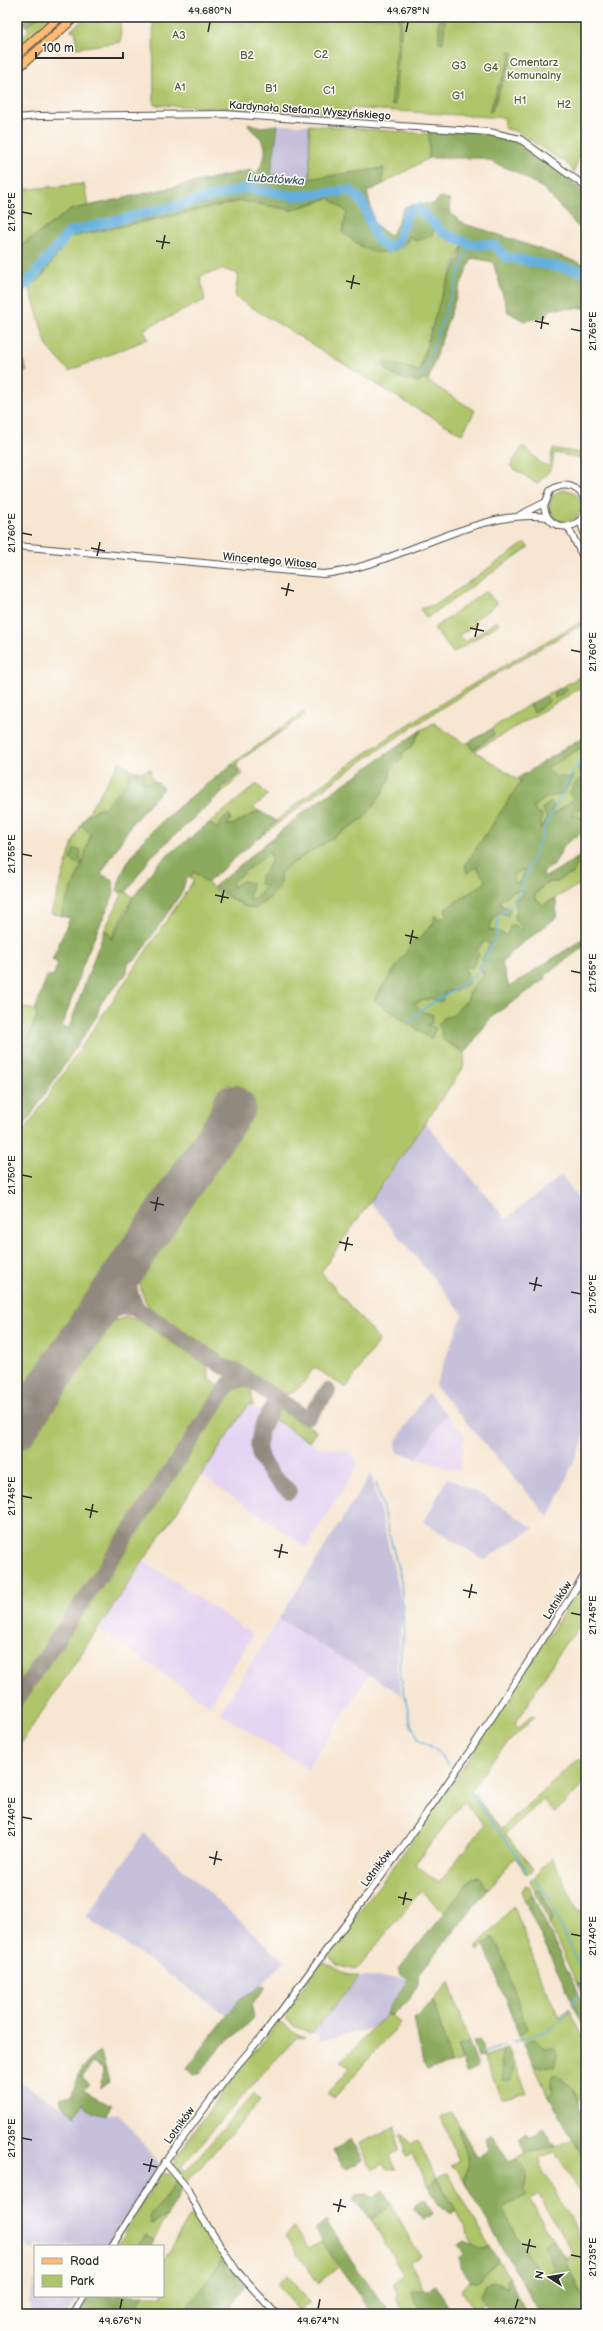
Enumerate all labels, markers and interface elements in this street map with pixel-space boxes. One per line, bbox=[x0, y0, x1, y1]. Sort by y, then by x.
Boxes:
text: 49.680°N bbox=[188, 5, 232, 17]
text: 49.678°N bbox=[387, 5, 429, 17]
park label: A3 bbox=[172, 29, 186, 42]
scale bar bbox=[36, 34, 123, 60]
text: 100 m bbox=[42, 41, 74, 56]
park label: C2 bbox=[314, 48, 329, 61]
park label: B2 bbox=[240, 49, 255, 62]
park label: Cmentarz Komunalny bbox=[507, 56, 561, 82]
park label: G3 bbox=[451, 59, 467, 72]
park label: G4 bbox=[484, 61, 499, 74]
park label: A1 bbox=[175, 81, 185, 94]
park label: B1 bbox=[265, 82, 277, 95]
park label: C1 bbox=[323, 84, 335, 97]
park label: G1 bbox=[452, 89, 464, 102]
park label: H1 bbox=[514, 94, 526, 107]
street label: Kardynała Stefana Wyszyńskiego bbox=[229, 98, 391, 123]
park label: H2 bbox=[557, 98, 572, 111]
water label: Lubatówka bbox=[247, 170, 305, 189]
text: 21.765°E bbox=[6, 192, 18, 232]
text: 21.765°E bbox=[587, 311, 599, 351]
text: 21.760°E bbox=[6, 513, 18, 553]
street label: Wincentego Witosa bbox=[222, 550, 318, 571]
text: 21.760°E bbox=[587, 632, 599, 672]
text: 21.755°E bbox=[6, 834, 18, 874]
text: 21.755°E bbox=[587, 953, 599, 993]
text: 21.750°E bbox=[6, 1155, 18, 1195]
text: 21.750°E bbox=[587, 1274, 599, 1314]
text: 21.745°E bbox=[6, 1476, 18, 1516]
street label: Lotników bbox=[540, 1578, 575, 1622]
text: 21.745°E bbox=[587, 1595, 599, 1635]
text: 21.740°E bbox=[6, 1797, 18, 1837]
street label: Lotników bbox=[358, 1847, 395, 1889]
text: 21.740°E bbox=[587, 1916, 599, 1956]
street label: Lotników bbox=[161, 2104, 198, 2147]
text: 21.735°E bbox=[6, 2118, 18, 2158]
text: 21.735°E bbox=[587, 2237, 599, 2277]
legend bbox=[34, 2245, 164, 2297]
text: Road bbox=[70, 2254, 99, 2269]
north arrow bbox=[529, 2257, 569, 2297]
text: N bbox=[532, 2270, 547, 2280]
text: Park bbox=[70, 2274, 94, 2289]
text: 49.676°N bbox=[99, 2315, 141, 2327]
text: 49.674°N bbox=[297, 2315, 339, 2327]
text: 49.672°N bbox=[494, 2315, 536, 2327]

